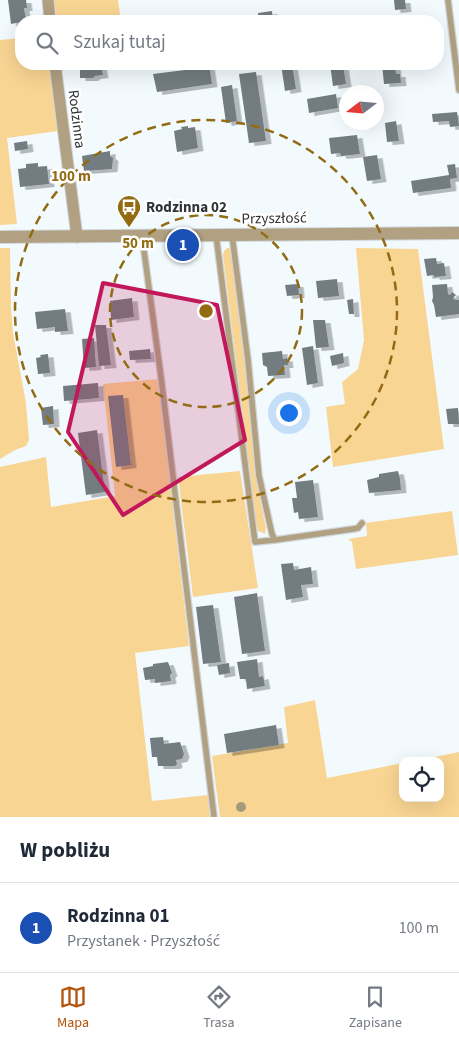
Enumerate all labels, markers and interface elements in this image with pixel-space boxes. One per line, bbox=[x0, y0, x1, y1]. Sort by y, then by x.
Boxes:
search box bbox=[15, 15, 444, 70]
icon: search bbox=[33, 29, 61, 57]
text: Szukaj tutaj bbox=[73, 29, 166, 56]
north arrow bbox=[339, 85, 384, 130]
street label: Rodzinna bbox=[62, 89, 91, 150]
text: 100 m bbox=[51, 166, 91, 187]
bus stop icon: Rodzinna 02 bbox=[116, 194, 142, 228]
place label: Rodzinna 02 bbox=[146, 197, 227, 218]
street label: Przyszłość bbox=[241, 207, 307, 230]
pin: 1 bbox=[167, 226, 199, 264]
text: 50 m bbox=[122, 233, 154, 254]
centre of rings bbox=[197, 302, 215, 320]
your location bbox=[276, 400, 302, 426]
map controls bbox=[399, 757, 444, 802]
button: locate bbox=[399, 757, 444, 802]
text: W pobliżu bbox=[20, 835, 110, 865]
text: Rodzinna 01 bbox=[67, 903, 170, 930]
text: 1 bbox=[32, 917, 40, 939]
text: 100 m bbox=[399, 917, 439, 939]
text: Przystanek · Przyszłość bbox=[67, 930, 220, 952]
tab: Mapa bbox=[57, 983, 89, 1033]
tab: Trasa bbox=[203, 983, 235, 1033]
tab: Zapisane bbox=[349, 983, 402, 1033]

